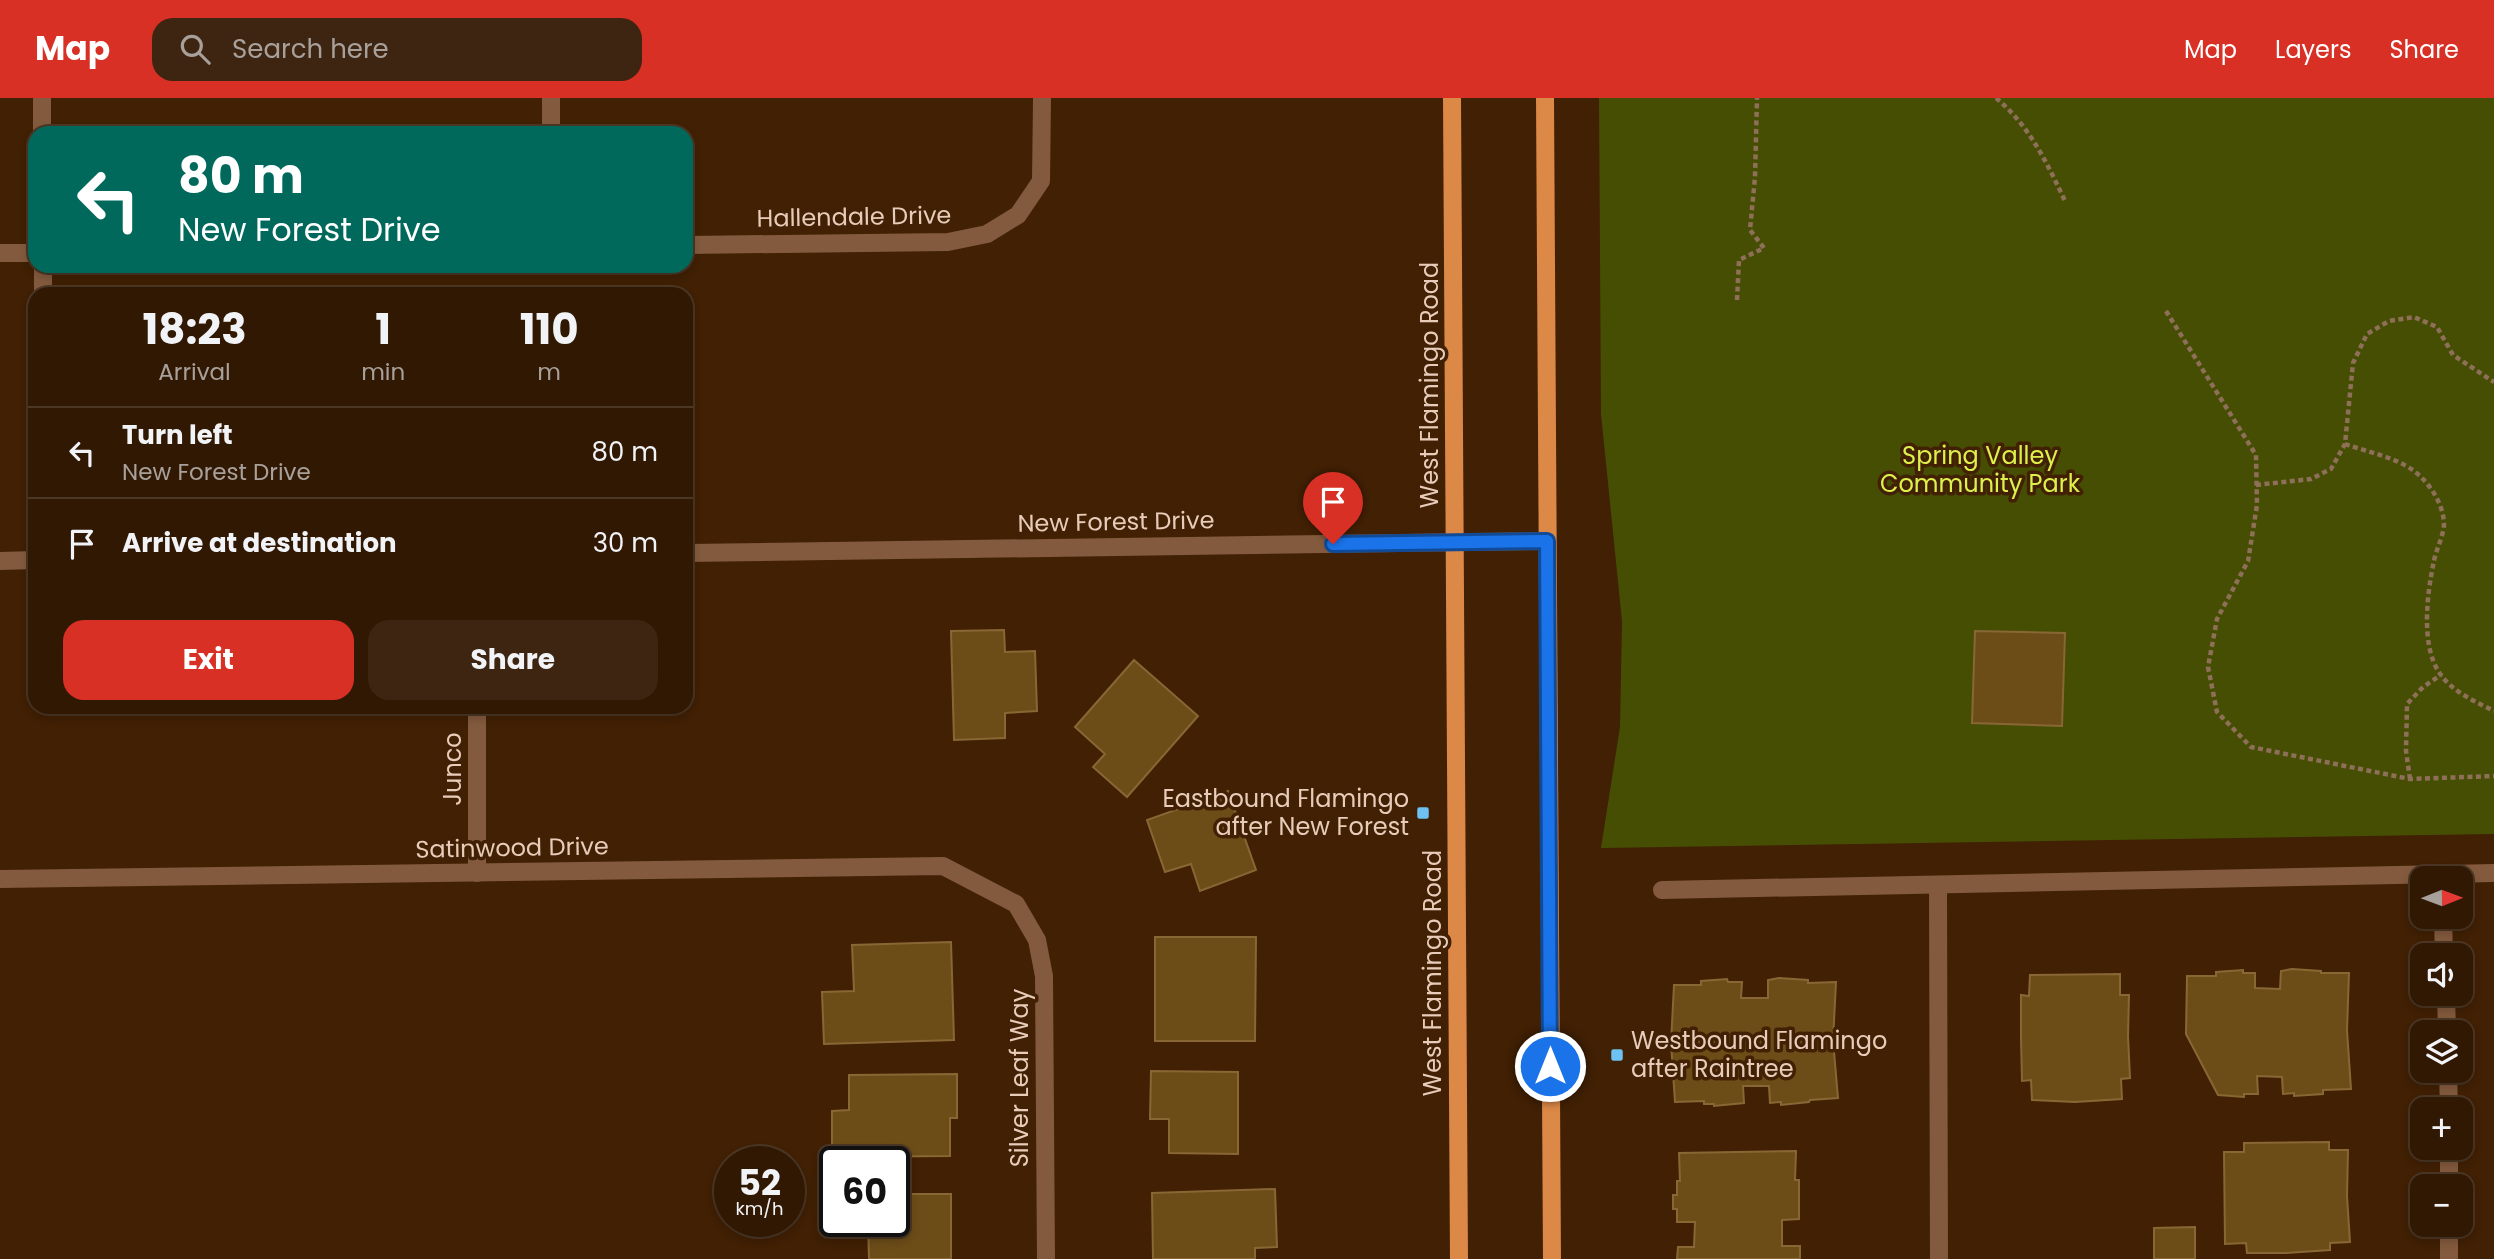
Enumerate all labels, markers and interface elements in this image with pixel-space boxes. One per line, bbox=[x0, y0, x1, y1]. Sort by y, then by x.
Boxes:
search box bbox=[152, 18, 642, 81]
text: Map bbox=[35, 25, 110, 72]
icon: search bbox=[176, 30, 214, 68]
text: Search here bbox=[232, 31, 389, 67]
text: Map bbox=[2184, 33, 2237, 66]
text: Layers bbox=[2275, 33, 2351, 66]
text: Share bbox=[2389, 33, 2459, 66]
text: 80 m bbox=[178, 142, 304, 210]
icon: left bbox=[63, 154, 154, 245]
street label: Hallendale Drive bbox=[756, 198, 952, 235]
text: New Forest Drive bbox=[178, 207, 441, 252]
street label: West Flamingo Road bbox=[1413, 262, 1446, 508]
text: 18:23 bbox=[142, 300, 247, 359]
text: 1 bbox=[375, 300, 391, 359]
text: 110 bbox=[520, 300, 579, 359]
text: Arrival bbox=[158, 356, 231, 388]
text: min bbox=[361, 356, 405, 388]
text: m bbox=[537, 356, 561, 388]
text: Turn left bbox=[122, 417, 233, 453]
icon: left bbox=[63, 434, 101, 472]
text: 80 m bbox=[592, 434, 658, 470]
park label: Spring Valley Community Park bbox=[1880, 439, 2081, 500]
text: New Forest Drive bbox=[122, 456, 311, 488]
pin bbox=[1303, 472, 1363, 544]
icon: arrive bbox=[1314, 483, 1352, 521]
street label: New Forest Drive bbox=[1017, 503, 1215, 540]
icon: arrive bbox=[63, 525, 101, 563]
text: Arrive at destination bbox=[122, 525, 397, 561]
text: 30 m bbox=[593, 525, 658, 561]
button: Exit bbox=[63, 620, 354, 700]
button: Share bbox=[368, 620, 658, 700]
street label: Junco bbox=[436, 732, 469, 806]
place label: Eastbound Flamingo after New Forest bbox=[1162, 782, 1409, 843]
marker: Eastbound Flamingo after New Forest bbox=[1415, 805, 1431, 821]
street label: Satinwood Drive bbox=[415, 829, 609, 866]
street label: West Flamingo Road bbox=[1416, 850, 1449, 1096]
north arrow bbox=[2410, 866, 2473, 929]
map controls bbox=[2410, 866, 2473, 1237]
button: sound bbox=[2410, 943, 2473, 1006]
street label: Silver Leaf Way bbox=[1003, 988, 1036, 1167]
button: layers bbox=[2410, 1020, 2473, 1083]
place label: Westbound Flamingo after Raintree bbox=[1631, 1024, 1887, 1085]
position arrow bbox=[1513, 1029, 1587, 1103]
marker: Westbound Flamingo after Raintree bbox=[1609, 1047, 1625, 1063]
button: + bbox=[2410, 1097, 2473, 1160]
speed limit sign: 60 bbox=[819, 1146, 910, 1237]
text: 52 bbox=[738, 1158, 781, 1207]
button: − bbox=[2410, 1174, 2473, 1237]
text: km/h bbox=[736, 1196, 783, 1221]

